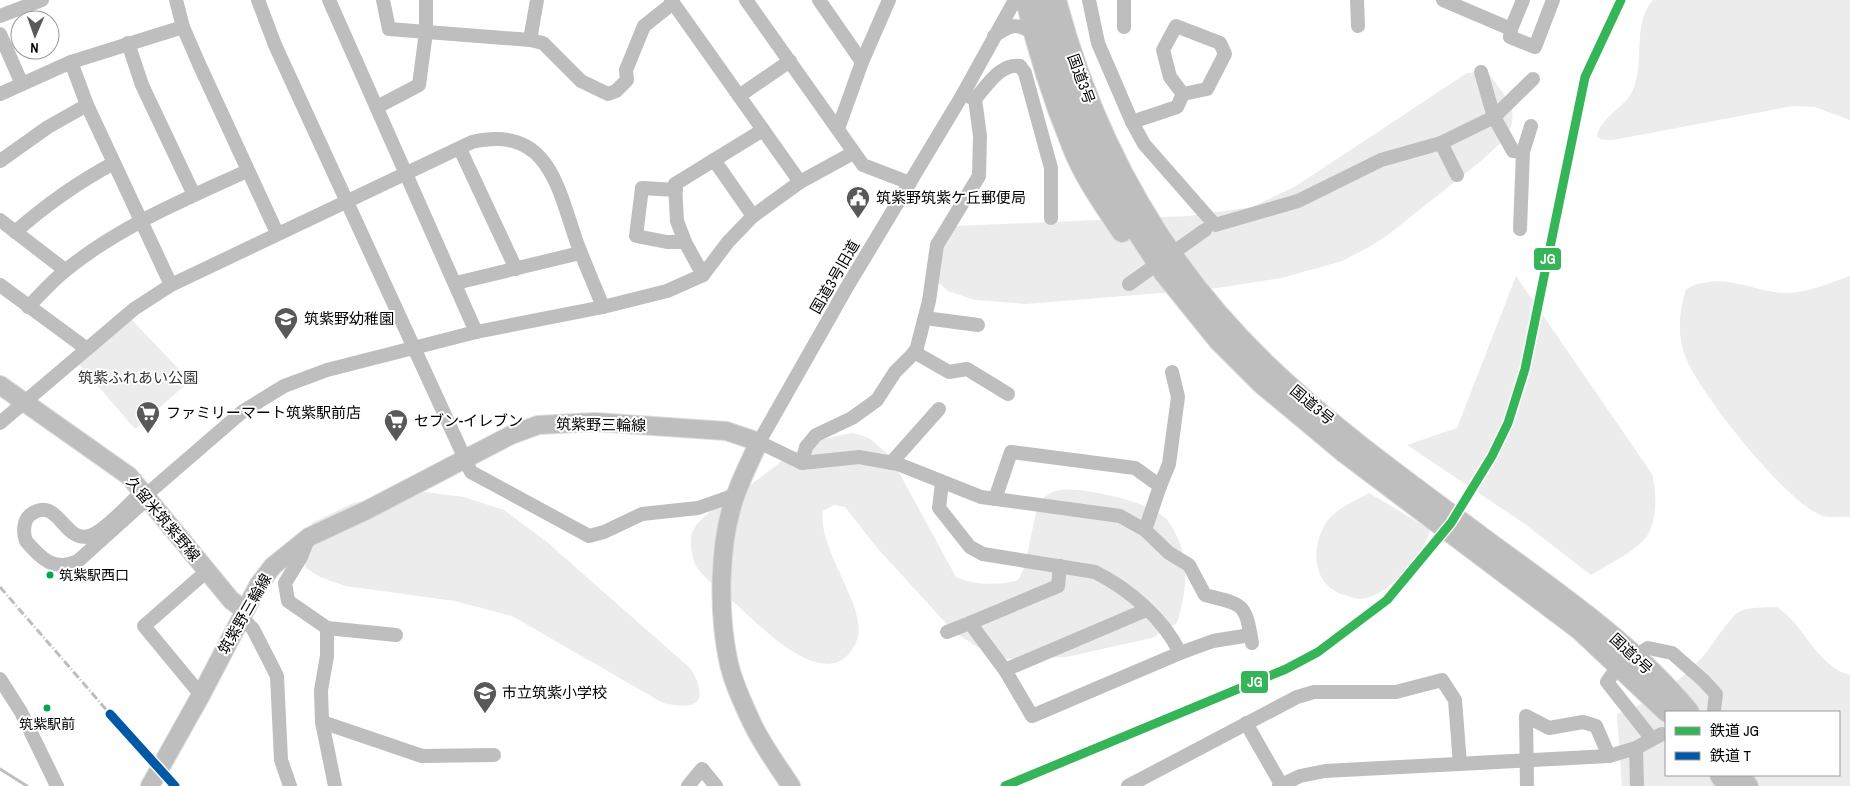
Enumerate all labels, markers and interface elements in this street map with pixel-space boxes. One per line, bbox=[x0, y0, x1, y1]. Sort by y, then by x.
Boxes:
north arrow bbox=[10, 10, 60, 60]
text: N bbox=[30, 39, 39, 57]
street label: 国道3号 bbox=[1063, 51, 1100, 107]
public building icon: 筑紫野筑紫ケ丘郵便局 bbox=[845, 185, 871, 219]
place label: 筑紫野筑紫ケ丘郵便局 bbox=[876, 187, 1026, 208]
street label: 国道3号旧道 bbox=[805, 236, 864, 317]
line badge: JG bbox=[1533, 247, 1562, 271]
text: JG bbox=[1540, 250, 1556, 268]
school or university icon: 筑紫野幼稚園 bbox=[273, 306, 299, 340]
place label: 筑紫野幼稚園 bbox=[304, 308, 394, 329]
park label: 筑紫ふれあい公園 bbox=[78, 367, 198, 388]
street label: 国道3号 bbox=[1286, 380, 1339, 429]
supermarket icon: ファミリーマート筑紫駅前店 bbox=[135, 400, 161, 434]
place label: ファミリーマート筑紫駅前店 bbox=[166, 402, 361, 423]
supermarket icon: セブン-イレブン bbox=[383, 408, 409, 442]
place label: セブン-イレブン bbox=[414, 410, 523, 431]
street label: 筑紫野三輪線 bbox=[556, 413, 646, 436]
street label: 久留米筑紫野線 bbox=[122, 472, 205, 566]
place label: 筑紫駅西口 bbox=[59, 566, 129, 584]
marker: 筑紫駅西口 bbox=[45, 570, 55, 580]
street label: 筑紫野三輪線 bbox=[213, 570, 276, 658]
street label: 国道3号 bbox=[1605, 628, 1657, 679]
line badge: JG bbox=[1240, 670, 1269, 694]
text: JG bbox=[1247, 673, 1263, 691]
school or university icon: 市立筑紫小学校 bbox=[472, 680, 498, 714]
place label: 市立筑紫小学校 bbox=[502, 682, 607, 703]
marker: 筑紫駅前 bbox=[42, 703, 52, 713]
legend bbox=[1665, 711, 1840, 776]
place label: 筑紫駅前 bbox=[19, 715, 75, 733]
text: 鉄道 JG bbox=[1710, 720, 1759, 741]
text: 鉄道 T bbox=[1710, 745, 1751, 766]

